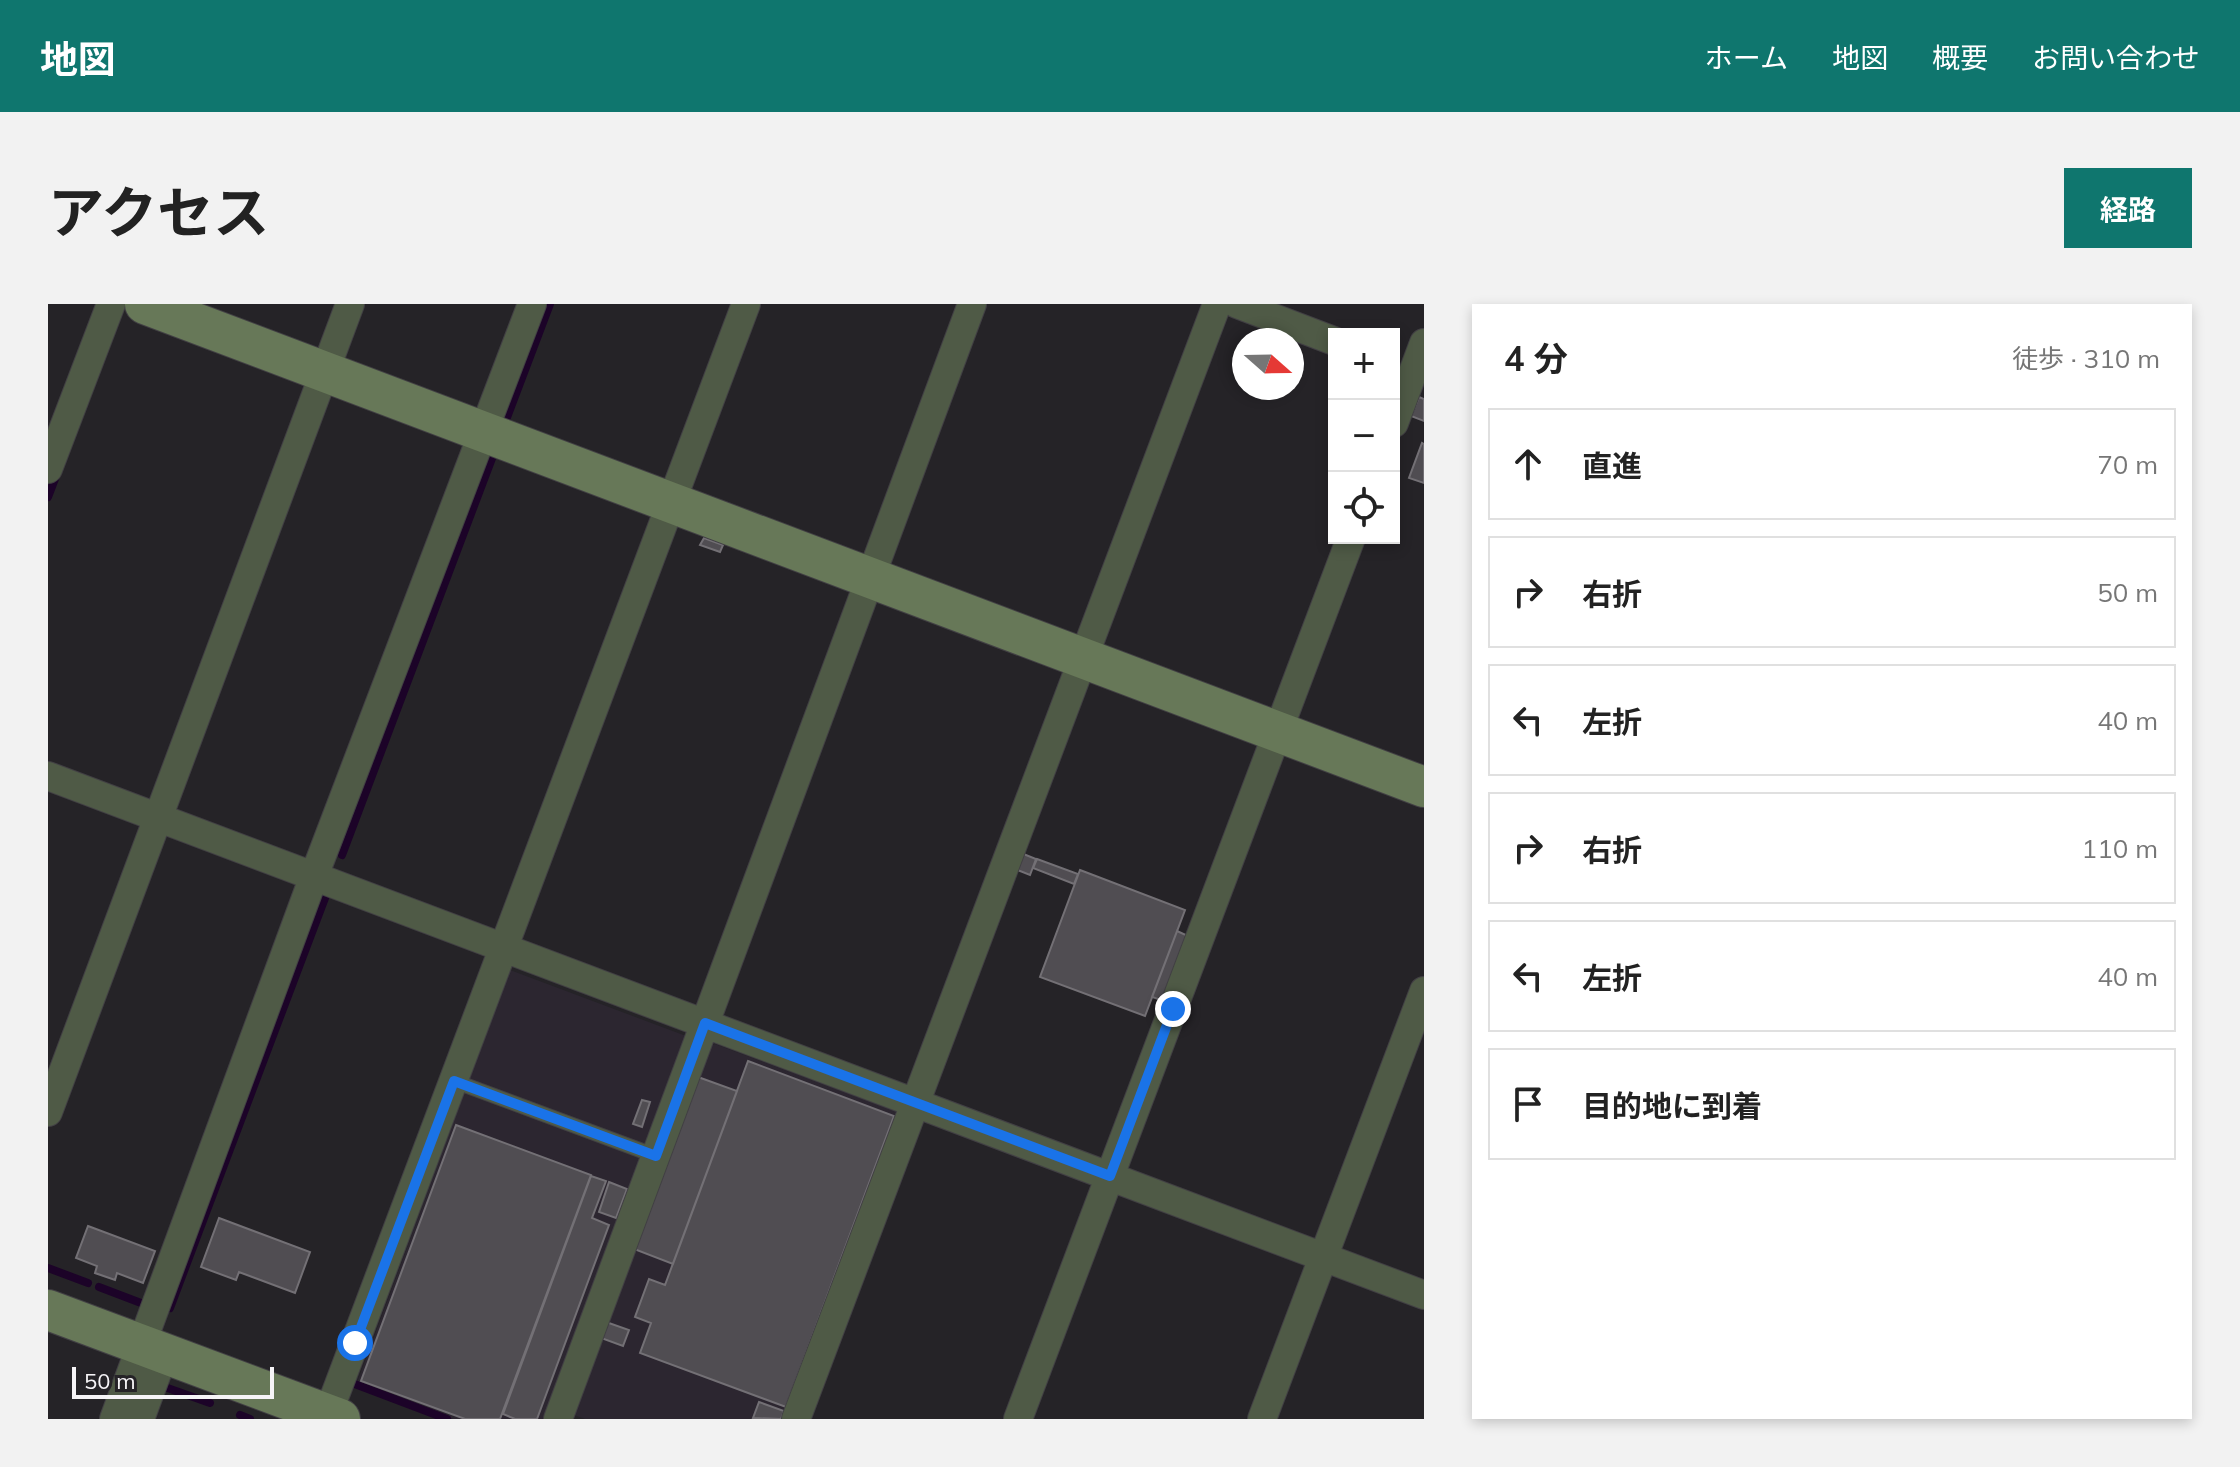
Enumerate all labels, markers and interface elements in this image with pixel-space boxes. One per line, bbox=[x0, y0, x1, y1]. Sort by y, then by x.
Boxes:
text: 地図 bbox=[40, 35, 116, 83]
text: ホーム bbox=[1705, 40, 1788, 75]
text: 地図 bbox=[1832, 40, 1888, 75]
text: 概要 bbox=[1932, 40, 1988, 75]
text: お問い合わせ bbox=[2032, 40, 2200, 75]
button: 経路 bbox=[2064, 168, 2192, 248]
text: アクセス bbox=[48, 177, 269, 247]
north arrow bbox=[1232, 328, 1304, 400]
map controls bbox=[1328, 328, 1400, 544]
button: + bbox=[1328, 328, 1400, 400]
text: 4 分 bbox=[1504, 337, 1568, 380]
text: 徒歩 · 310 m bbox=[2012, 342, 2160, 375]
button: − bbox=[1328, 400, 1400, 472]
icon: ahead bbox=[1506, 442, 1550, 486]
text: 直進 bbox=[1582, 447, 1642, 485]
text: 70 m bbox=[2097, 448, 2158, 481]
button: locate bbox=[1328, 472, 1400, 544]
icon: right bbox=[1506, 570, 1550, 614]
text: 右折 bbox=[1582, 575, 1642, 613]
text: 50 m bbox=[2097, 576, 2158, 609]
icon: left bbox=[1506, 698, 1550, 742]
text: 左折 bbox=[1582, 703, 1642, 741]
text: 40 m bbox=[2097, 704, 2158, 737]
icon: right bbox=[1506, 826, 1550, 870]
text: 右折 bbox=[1582, 831, 1642, 869]
text: 110 m bbox=[2082, 832, 2158, 865]
icon: left bbox=[1506, 954, 1550, 998]
text: 左折 bbox=[1582, 959, 1642, 997]
text: 40 m bbox=[2097, 960, 2158, 993]
route end bbox=[1155, 991, 1191, 1027]
icon: arrive bbox=[1506, 1082, 1550, 1126]
text: 目的地に到着 bbox=[1582, 1087, 1762, 1125]
route start bbox=[337, 1325, 373, 1361]
scale bar bbox=[72, 1363, 274, 1399]
text: 50 m bbox=[84, 1367, 135, 1395]

